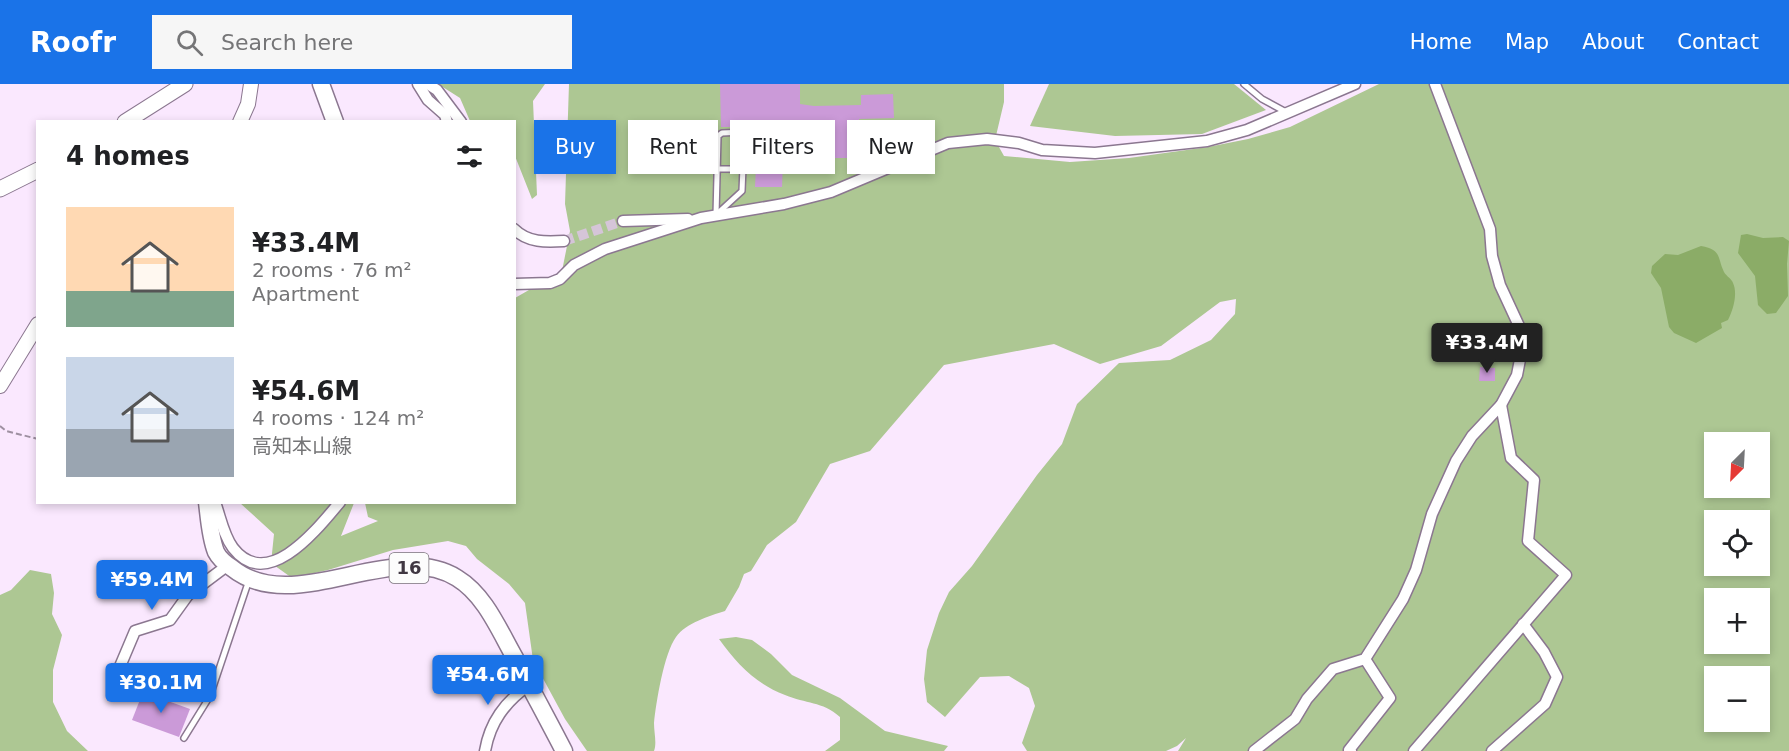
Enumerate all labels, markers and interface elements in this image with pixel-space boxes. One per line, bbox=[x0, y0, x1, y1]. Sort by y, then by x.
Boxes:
search box bbox=[152, 15, 572, 69]
text: Roofr bbox=[30, 26, 116, 59]
icon: search bbox=[173, 26, 206, 59]
text: Search here bbox=[221, 30, 353, 55]
text: Home bbox=[1410, 30, 1472, 54]
text: Map bbox=[1505, 30, 1549, 54]
text: About bbox=[1582, 30, 1644, 54]
text: Contact bbox=[1677, 30, 1759, 54]
chip: Buy bbox=[534, 120, 616, 174]
chip: Rent bbox=[628, 120, 718, 174]
chip: Filters bbox=[730, 120, 835, 174]
chip: New bbox=[847, 120, 935, 174]
icon: filters bbox=[453, 140, 486, 173]
text: 4 homes bbox=[66, 141, 190, 171]
text: ¥33.4M bbox=[252, 228, 360, 258]
icon: home bbox=[114, 231, 186, 303]
text: 2 rooms · 76 m² bbox=[252, 258, 412, 282]
text: Apartment bbox=[252, 282, 359, 306]
pin: ¥33.4M bbox=[1438, 323, 1536, 374]
text: ¥33.4M bbox=[1445, 330, 1529, 354]
text: ¥54.6M bbox=[252, 376, 360, 406]
icon: home bbox=[114, 381, 186, 453]
text: 4 rooms · 124 m² bbox=[252, 406, 424, 430]
north arrow bbox=[1704, 432, 1770, 498]
map controls bbox=[1704, 432, 1770, 732]
text: 高知本山線 bbox=[252, 434, 352, 458]
button: locate bbox=[1704, 510, 1770, 576]
road number: 16 bbox=[390, 553, 428, 583]
pin: ¥59.4M bbox=[103, 560, 201, 611]
text: ¥59.4M bbox=[110, 567, 194, 591]
button: + bbox=[1704, 588, 1770, 654]
pin: ¥54.6M bbox=[439, 655, 537, 706]
text: ¥54.6M bbox=[446, 662, 530, 686]
pin: ¥30.1M bbox=[112, 663, 210, 714]
button: − bbox=[1704, 666, 1770, 732]
text: ¥30.1M bbox=[119, 670, 203, 694]

